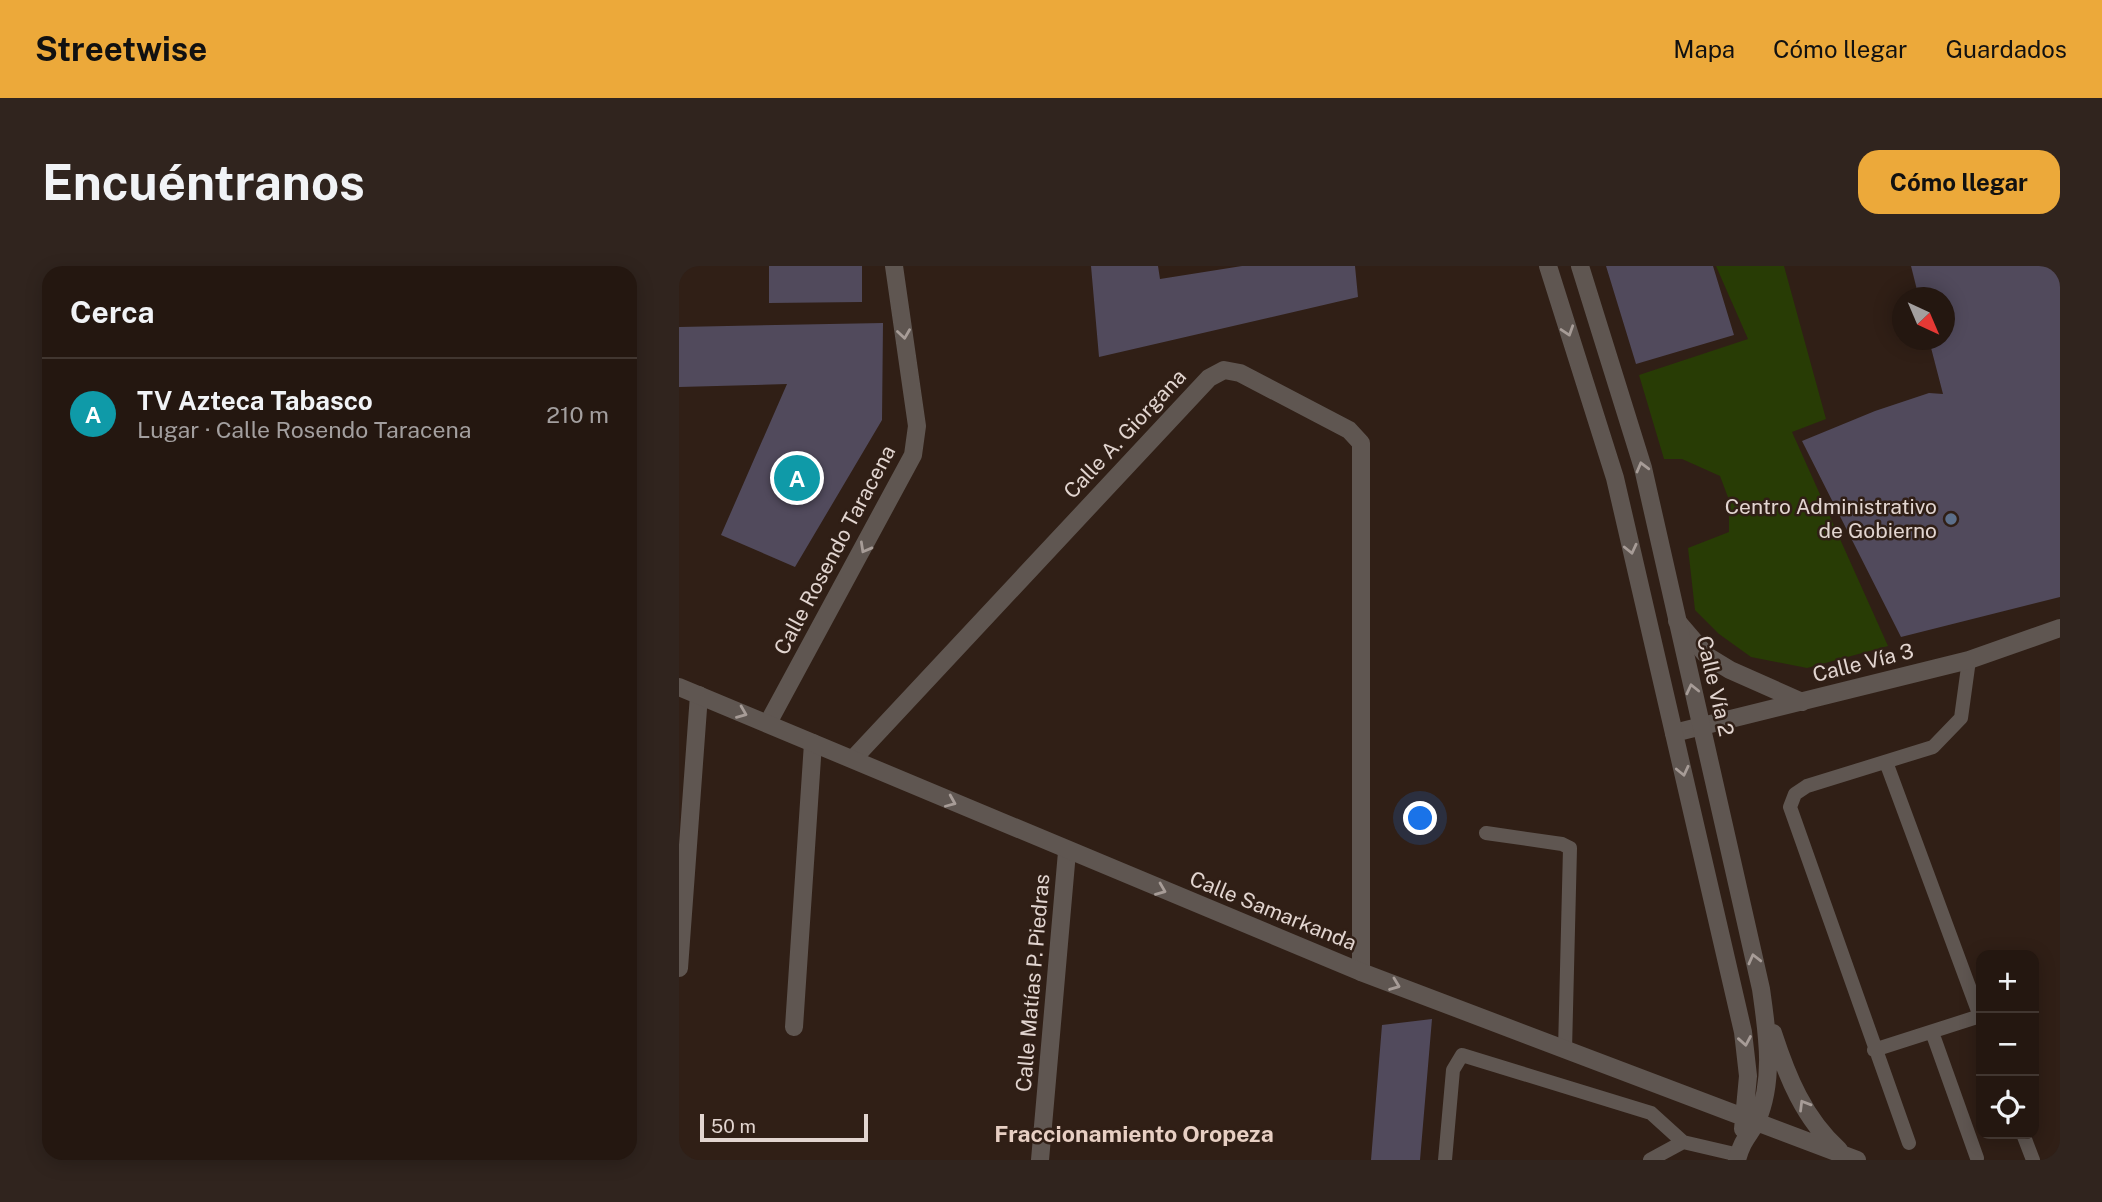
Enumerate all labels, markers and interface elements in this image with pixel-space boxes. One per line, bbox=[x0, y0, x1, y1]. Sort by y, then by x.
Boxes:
text: Streetwise bbox=[35, 30, 207, 68]
text: Mapa bbox=[1673, 35, 1735, 63]
text: Cómo llegar bbox=[1773, 35, 1907, 63]
text: Guardados bbox=[1945, 35, 2067, 63]
button: Cómo llegar bbox=[1858, 150, 2060, 214]
text: Encuéntranos bbox=[42, 153, 365, 211]
north arrow bbox=[1892, 287, 1955, 350]
text: Cerca bbox=[70, 294, 155, 330]
one-way arrow bbox=[1560, 325, 1575, 337]
one-way arrow bbox=[896, 328, 911, 339]
street label: Calle A. Giorgana bbox=[1058, 364, 1191, 504]
text: TV Azteca Tabasco bbox=[137, 385, 373, 416]
text: A bbox=[85, 401, 101, 428]
text: 210 m bbox=[546, 401, 609, 428]
text: Lugar · Calle Rosendo Taracena bbox=[137, 416, 471, 443]
street label: Calle Rosendo Taracena bbox=[769, 441, 900, 659]
pin: A bbox=[774, 452, 820, 504]
one-way arrow bbox=[1636, 461, 1650, 473]
place label: Centro Administrativo de Gobierno bbox=[1725, 494, 1937, 543]
marker: Centro Administrativo de Gobierno bbox=[1943, 511, 1959, 527]
one-way arrow bbox=[860, 540, 873, 553]
one-way arrow bbox=[1623, 543, 1638, 555]
street label: Calle Vía 2 bbox=[1692, 633, 1739, 739]
street label: Calle Vía 3 bbox=[1810, 638, 1916, 687]
one-way arrow bbox=[1686, 683, 1700, 695]
one-way arrow bbox=[736, 704, 748, 718]
one-way arrow bbox=[1675, 765, 1689, 777]
one-way arrow bbox=[944, 794, 957, 808]
your location bbox=[1403, 801, 1437, 835]
street label: Calle Samarkanda bbox=[1186, 866, 1360, 955]
street label: Calle Matías P. Piedras bbox=[1011, 873, 1054, 1093]
one-way arrow bbox=[1154, 882, 1166, 896]
map controls bbox=[1976, 950, 2039, 1139]
button: + bbox=[1976, 950, 2039, 1013]
one-way arrow bbox=[1748, 953, 1762, 965]
one-way arrow bbox=[1388, 977, 1400, 991]
button: − bbox=[1976, 1013, 2039, 1076]
one-way arrow bbox=[1737, 1035, 1752, 1047]
button: locate bbox=[1976, 1076, 2039, 1139]
one-way arrow bbox=[1799, 1099, 1812, 1112]
scale bar bbox=[700, 1111, 868, 1143]
text: 50 m bbox=[711, 1115, 756, 1137]
district label: Fraccionamiento Oropeza bbox=[994, 1120, 1274, 1147]

